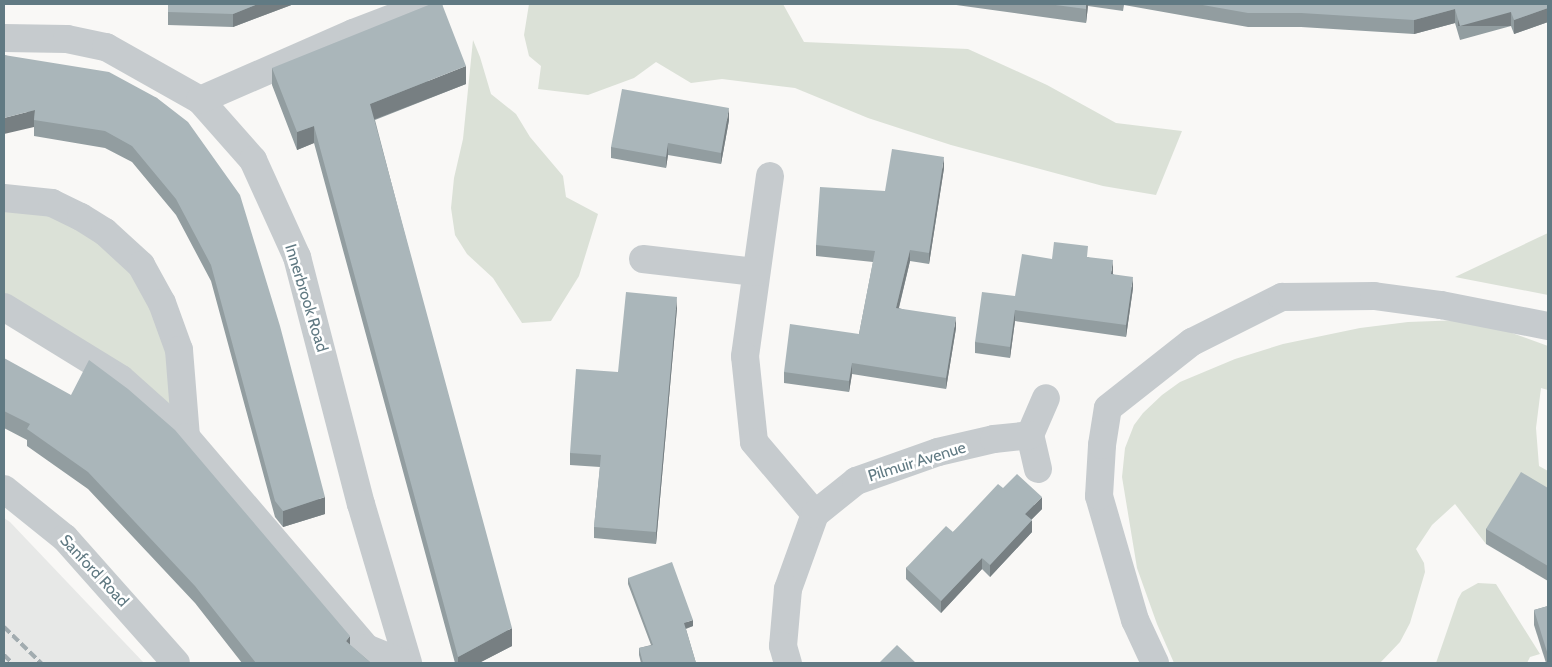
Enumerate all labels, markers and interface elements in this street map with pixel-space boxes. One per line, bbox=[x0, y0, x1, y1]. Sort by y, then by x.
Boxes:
street label: Innerbrook Road bbox=[280, 242, 332, 354]
street label: Pilmuir Avenue bbox=[866, 438, 968, 486]
street label: Sanford Road bbox=[56, 531, 132, 611]

